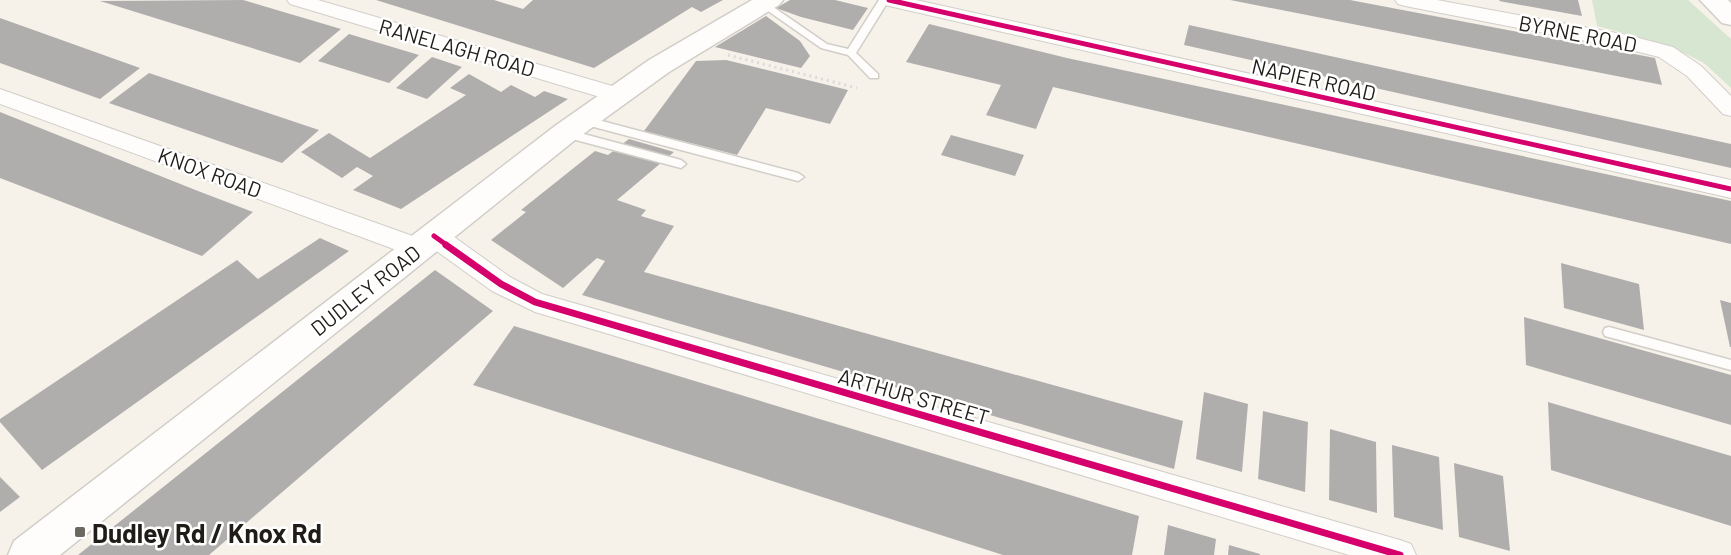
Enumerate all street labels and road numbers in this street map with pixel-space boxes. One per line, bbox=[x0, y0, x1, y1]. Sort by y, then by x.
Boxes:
street label: BYRNE ROAD bbox=[1517, 9, 1639, 57]
street label: RANELAGH ROAD bbox=[376, 13, 538, 81]
street label: NAPIER ROAD bbox=[1250, 53, 1378, 105]
street label: KNOX ROAD bbox=[155, 142, 265, 202]
street label: DUDLEY ROAD bbox=[305, 240, 425, 340]
street label: ARTHUR STREET bbox=[836, 362, 992, 430]

